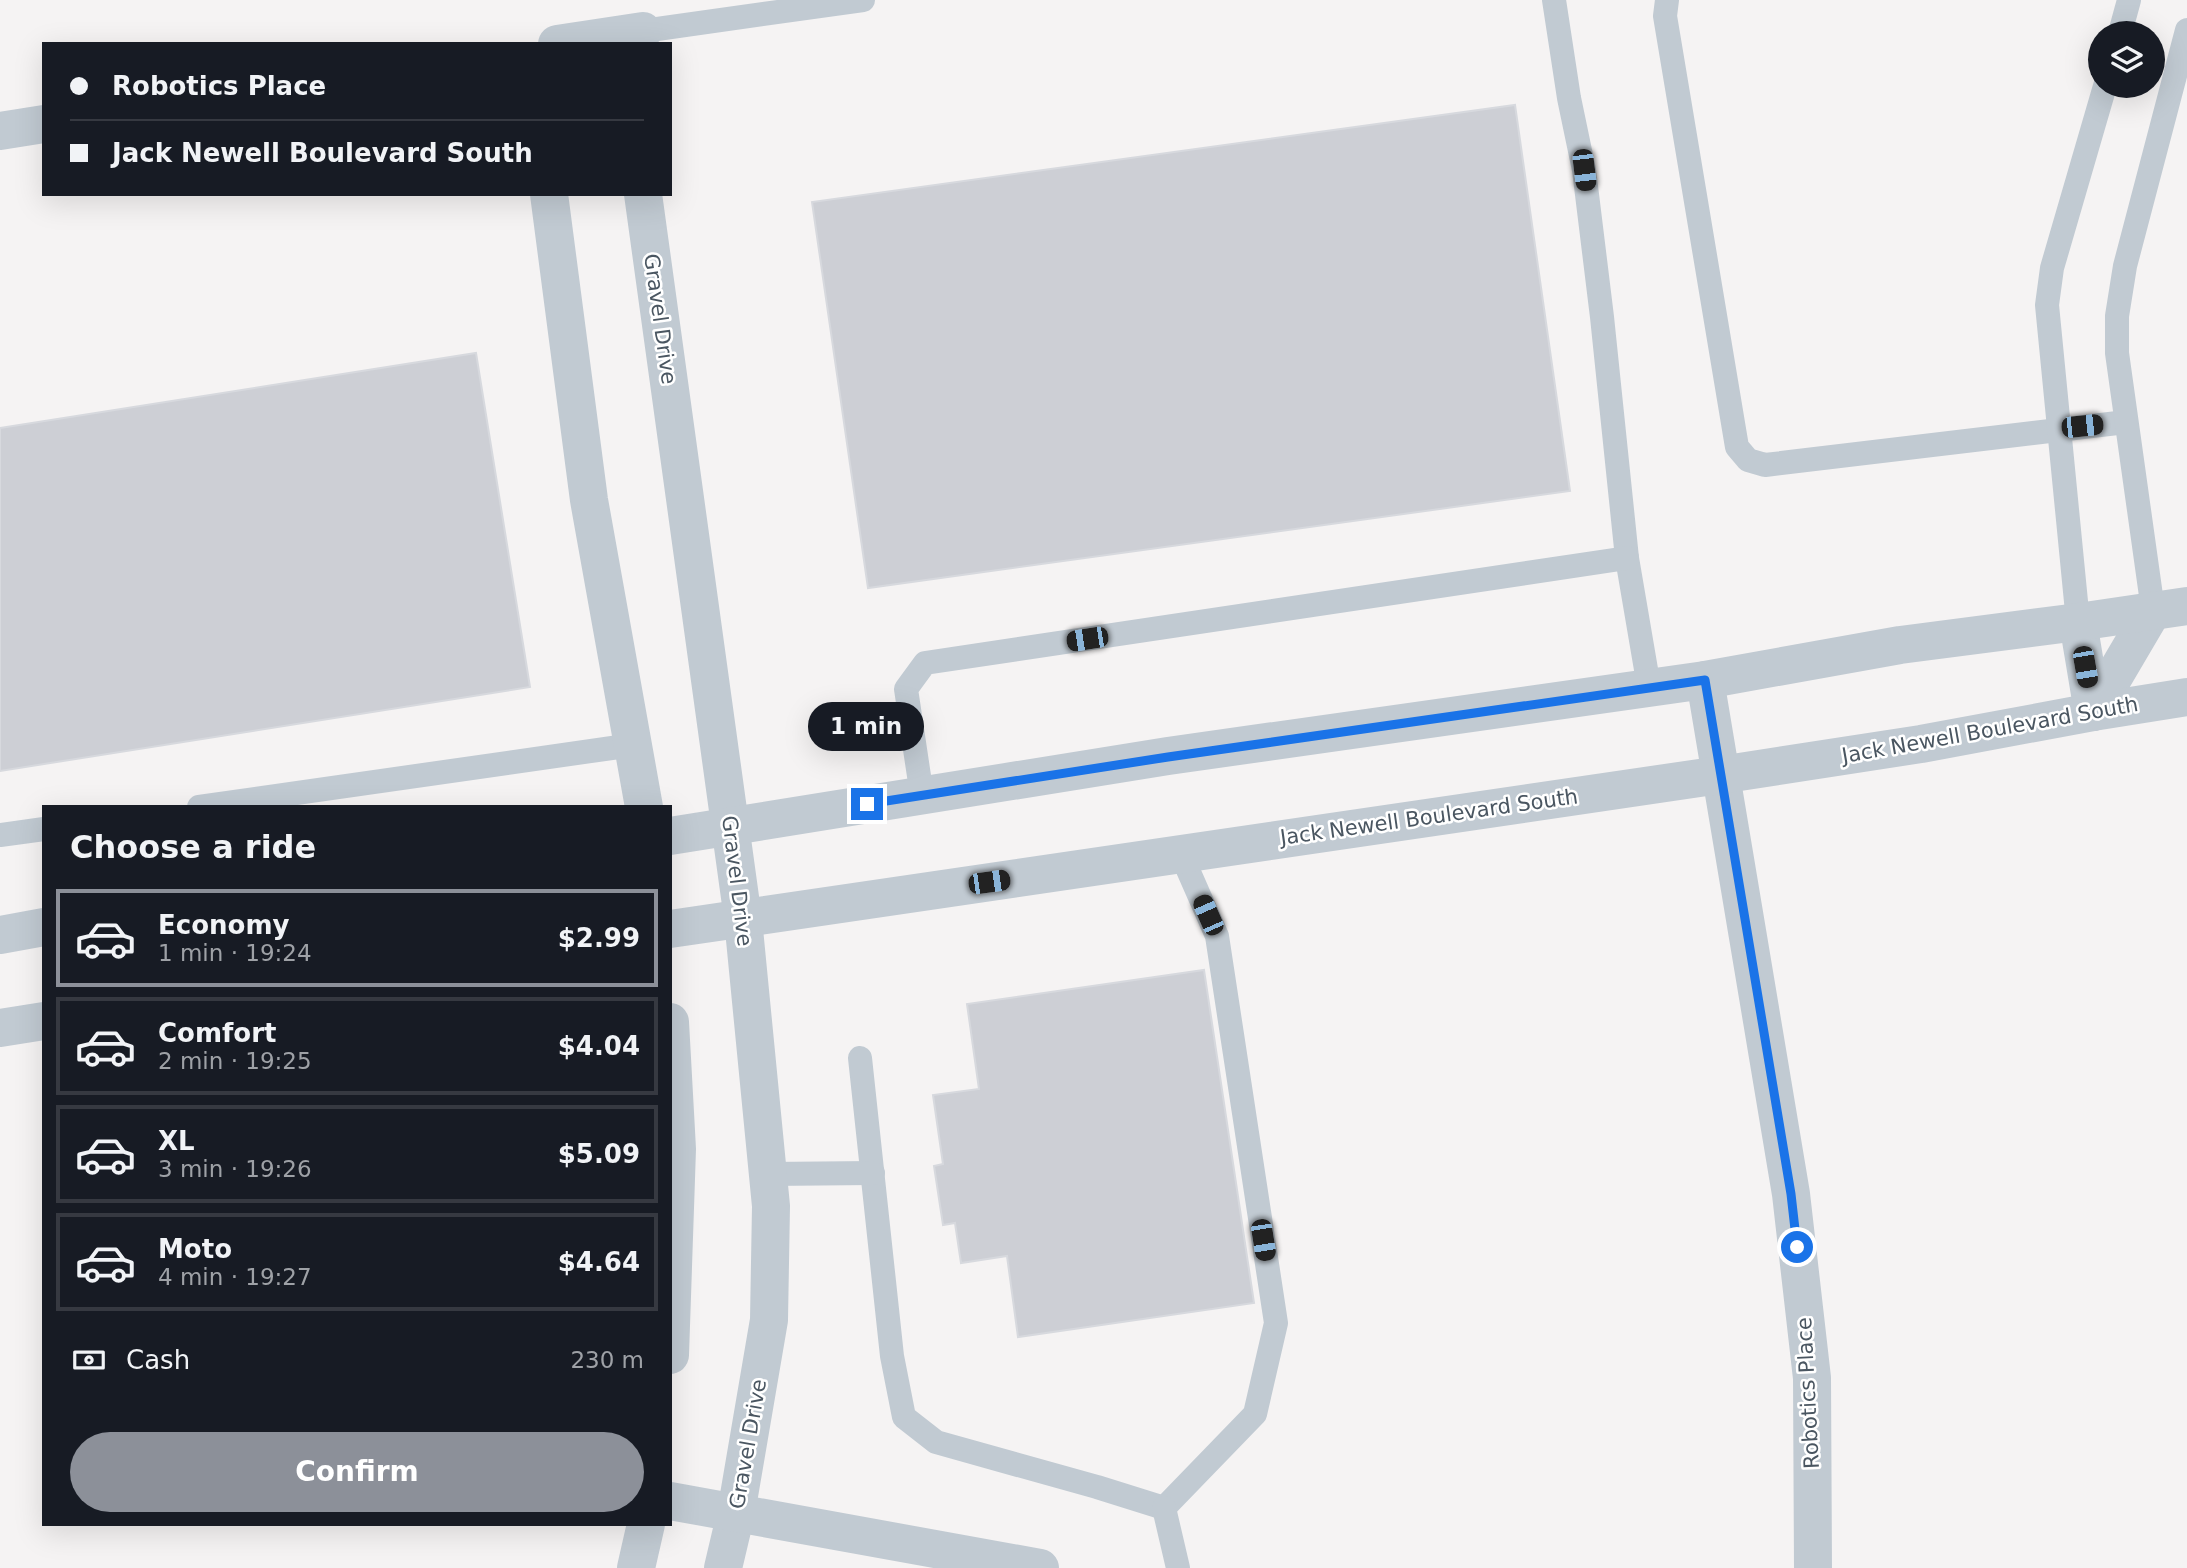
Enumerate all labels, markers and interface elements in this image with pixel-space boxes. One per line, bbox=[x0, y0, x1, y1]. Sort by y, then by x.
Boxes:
map controls bbox=[2088, 21, 2165, 98]
button: layers bbox=[2088, 21, 2165, 98]
text: Robotics Place bbox=[112, 71, 326, 101]
text: Jack Newell Boulevard South bbox=[112, 138, 533, 168]
car bbox=[1572, 148, 1597, 192]
street label: Gravel Drive bbox=[639, 252, 681, 386]
car bbox=[2061, 413, 2104, 439]
car bbox=[1065, 625, 1110, 653]
car bbox=[2072, 644, 2099, 690]
street label: Jack Newell Boulevard South bbox=[1838, 692, 2140, 768]
callout: 1 min bbox=[809, 702, 925, 752]
text: 1 min bbox=[830, 713, 902, 739]
street label: Jack Newell Boulevard South bbox=[1277, 784, 1579, 850]
route end bbox=[851, 788, 883, 820]
street label: Gravel Drive bbox=[717, 814, 757, 948]
text: Choose a ride bbox=[70, 828, 316, 866]
car bbox=[967, 869, 1012, 895]
car bbox=[1190, 892, 1227, 938]
icon: car bbox=[74, 907, 137, 970]
text: Economy bbox=[158, 910, 289, 940]
text: $2.99 bbox=[558, 923, 640, 953]
text: 1 min · 19:24 bbox=[158, 940, 312, 966]
icon: car bbox=[74, 1015, 137, 1078]
text: Comfort bbox=[158, 1018, 276, 1048]
text: $4.04 bbox=[558, 1031, 640, 1061]
text: 2 min · 19:25 bbox=[158, 1048, 312, 1074]
icon: car bbox=[74, 1123, 137, 1186]
text: XL bbox=[158, 1126, 195, 1156]
text: $5.09 bbox=[558, 1139, 640, 1169]
text: 3 min · 19:26 bbox=[158, 1156, 312, 1182]
car bbox=[1250, 1218, 1277, 1262]
icon: car bbox=[74, 1231, 137, 1294]
route start bbox=[1781, 1231, 1813, 1263]
text: Moto bbox=[158, 1234, 232, 1264]
text: $4.64 bbox=[558, 1247, 640, 1277]
text: 4 min · 19:27 bbox=[158, 1264, 312, 1290]
street label: Robotics Place bbox=[1792, 1317, 1824, 1469]
icon: cash bbox=[70, 1341, 108, 1379]
text: Cash bbox=[126, 1345, 190, 1375]
text: 230 m bbox=[570, 1347, 644, 1373]
street label: Gravel Drive bbox=[725, 1377, 771, 1511]
button: Confirm bbox=[70, 1432, 644, 1512]

